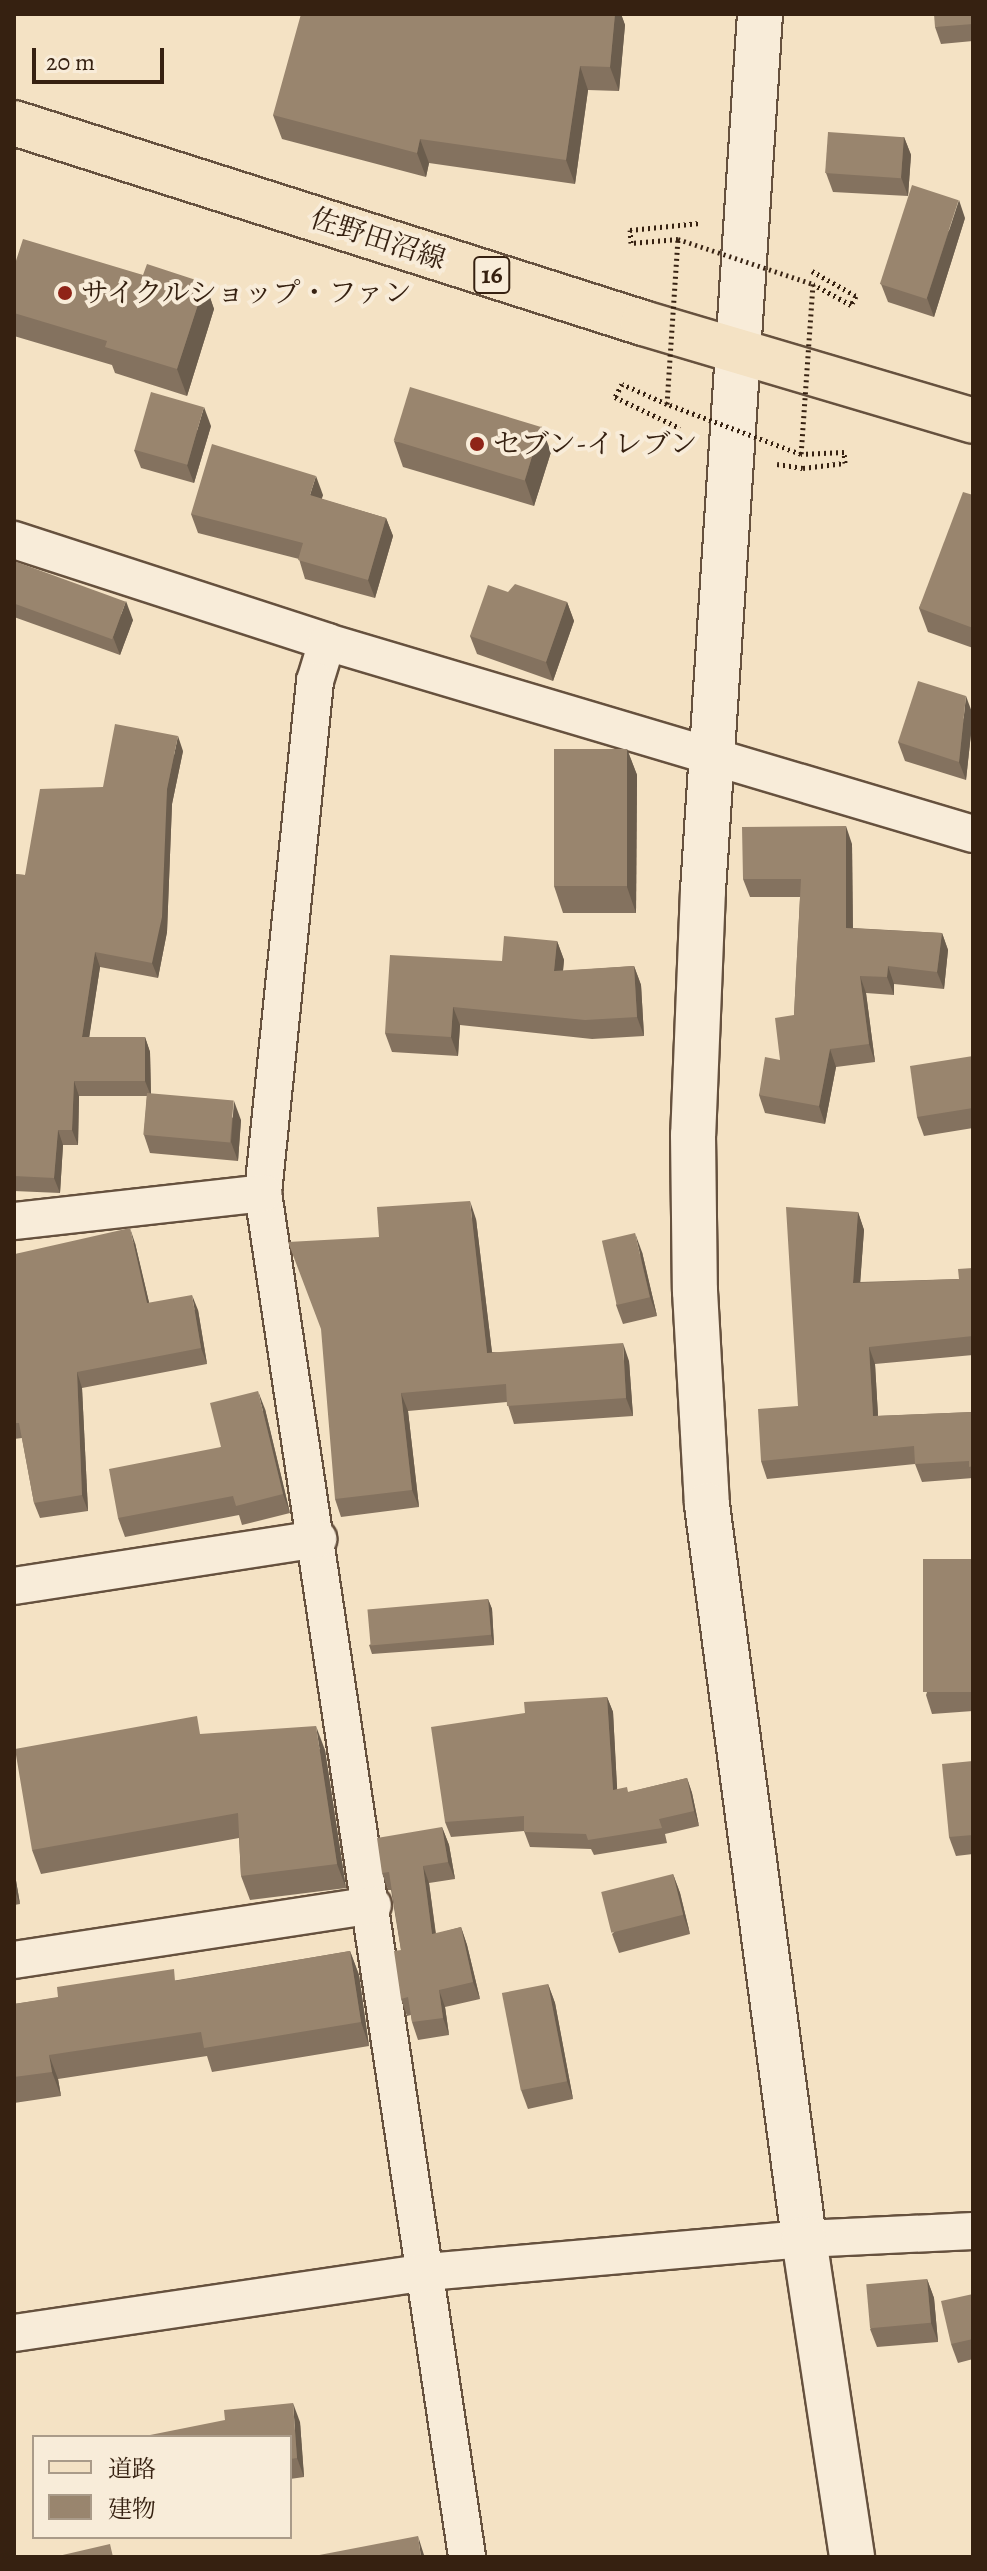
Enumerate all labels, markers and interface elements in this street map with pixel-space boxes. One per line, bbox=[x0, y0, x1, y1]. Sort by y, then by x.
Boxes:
scale bar bbox=[36, 32, 168, 82]
text: 20 m bbox=[46, 46, 95, 78]
street label: 佐野田沼線 bbox=[306, 201, 450, 277]
road number: 16 bbox=[472, 253, 512, 297]
place label: サイクルショップ・ファン bbox=[81, 276, 417, 310]
marker: サイクルショップ・ファン bbox=[56, 284, 74, 302]
place label: セブン-イレブン bbox=[493, 427, 700, 461]
marker: セブン-イレブン bbox=[468, 435, 486, 453]
legend bbox=[32, 2435, 292, 2539]
text: 道路 bbox=[108, 2453, 156, 2485]
text: 建物 bbox=[108, 2493, 156, 2525]

